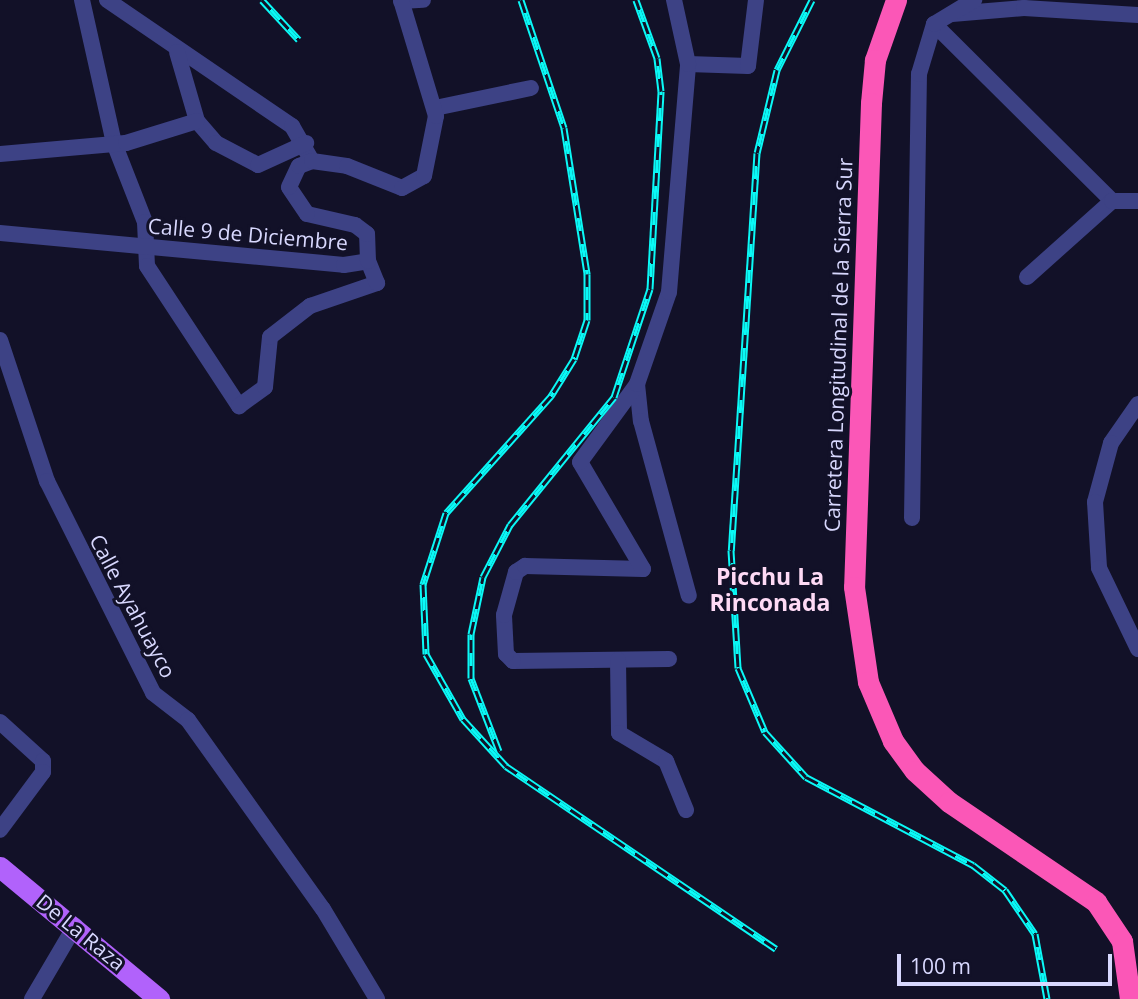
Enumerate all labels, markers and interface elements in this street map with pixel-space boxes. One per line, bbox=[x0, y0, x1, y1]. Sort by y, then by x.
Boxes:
street label: Carretera Longitudinal de la Sierra Sur bbox=[819, 158, 857, 532]
street label: Calle 9 de Diciembre bbox=[147, 213, 349, 255]
street label: Calle Ayahuayco bbox=[85, 530, 181, 682]
district label: Picchu La Rinconada bbox=[710, 562, 830, 616]
street label: De La Raza bbox=[32, 889, 130, 975]
scale bar bbox=[900, 940, 1115, 984]
text: 100 m bbox=[910, 952, 971, 980]

